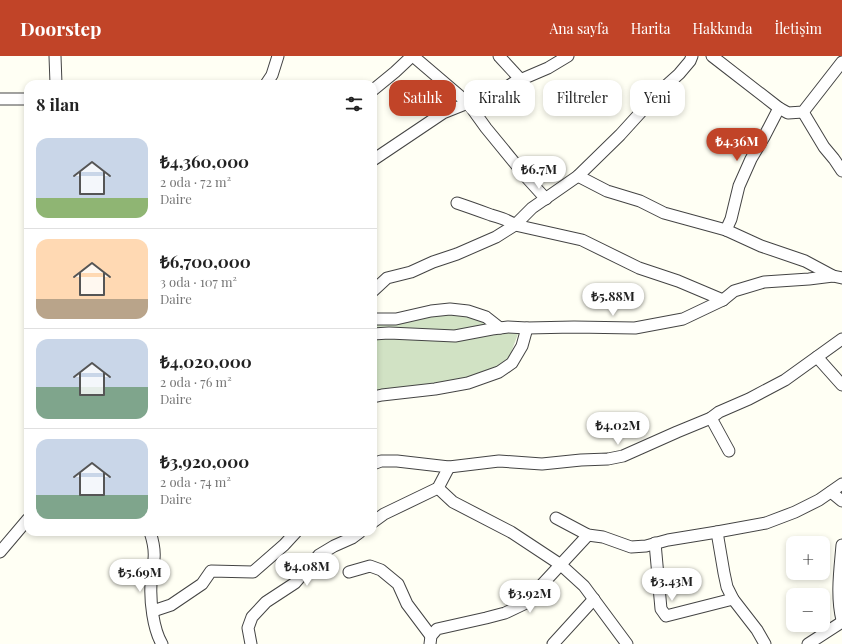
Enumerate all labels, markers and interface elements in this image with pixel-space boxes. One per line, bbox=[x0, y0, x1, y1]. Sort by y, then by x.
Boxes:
text: Doorstep bbox=[20, 15, 101, 41]
text: Ana sayfa bbox=[549, 19, 609, 38]
text: Harita bbox=[631, 19, 670, 38]
text: Hakkında bbox=[692, 19, 752, 38]
text: İletişim bbox=[774, 19, 822, 38]
chip: Satılık bbox=[389, 80, 456, 116]
chip: Kiralık bbox=[464, 80, 535, 116]
chip: Filtreler bbox=[543, 80, 622, 116]
chip: Yeni bbox=[630, 80, 685, 116]
text: 8 ilan bbox=[36, 93, 79, 115]
icon: filters bbox=[343, 93, 365, 115]
pin: ₺4.36M bbox=[704, 128, 770, 162]
text: ₺4.36M bbox=[715, 132, 759, 149]
text: ₺4,360,000 bbox=[160, 150, 249, 172]
icon: home bbox=[68, 154, 116, 202]
pin: ₺6.7M bbox=[511, 156, 567, 190]
text: ₺6.7M bbox=[521, 160, 557, 177]
text: 2 oda · 72 m² bbox=[160, 173, 231, 190]
text: Daire bbox=[160, 190, 192, 207]
text: ₺6,700,000 bbox=[160, 250, 251, 272]
icon: home bbox=[68, 255, 116, 303]
text: 3 oda · 107 m² bbox=[160, 273, 237, 290]
pin: ₺5.88M bbox=[580, 283, 646, 317]
text: ₺5.88M bbox=[591, 287, 635, 304]
text: Daire bbox=[160, 290, 192, 307]
text: ₺4,020,000 bbox=[160, 350, 252, 372]
icon: home bbox=[68, 355, 116, 403]
text: 2 oda · 76 m² bbox=[160, 373, 232, 390]
text: Daire bbox=[160, 390, 192, 407]
pin: ₺4.02M bbox=[585, 412, 651, 446]
text: ₺4.02M bbox=[595, 416, 641, 433]
text: ₺3,920,000 bbox=[160, 450, 249, 472]
icon: home bbox=[68, 455, 116, 503]
text: 2 oda · 74 m² bbox=[160, 473, 231, 490]
text: Daire bbox=[160, 490, 192, 507]
map controls bbox=[786, 536, 830, 632]
button: + bbox=[786, 536, 830, 580]
pin: ₺4.08M bbox=[274, 553, 340, 587]
text: ₺4.08M bbox=[284, 557, 330, 574]
pin: ₺5.69M bbox=[107, 559, 173, 593]
text: ₺5.69M bbox=[118, 563, 162, 580]
pin: ₺3.43M bbox=[639, 568, 705, 602]
text: ₺3.43M bbox=[651, 572, 693, 589]
pin: ₺3.92M bbox=[497, 580, 563, 614]
text: ₺3.92M bbox=[508, 584, 552, 601]
button: − bbox=[786, 588, 830, 632]

